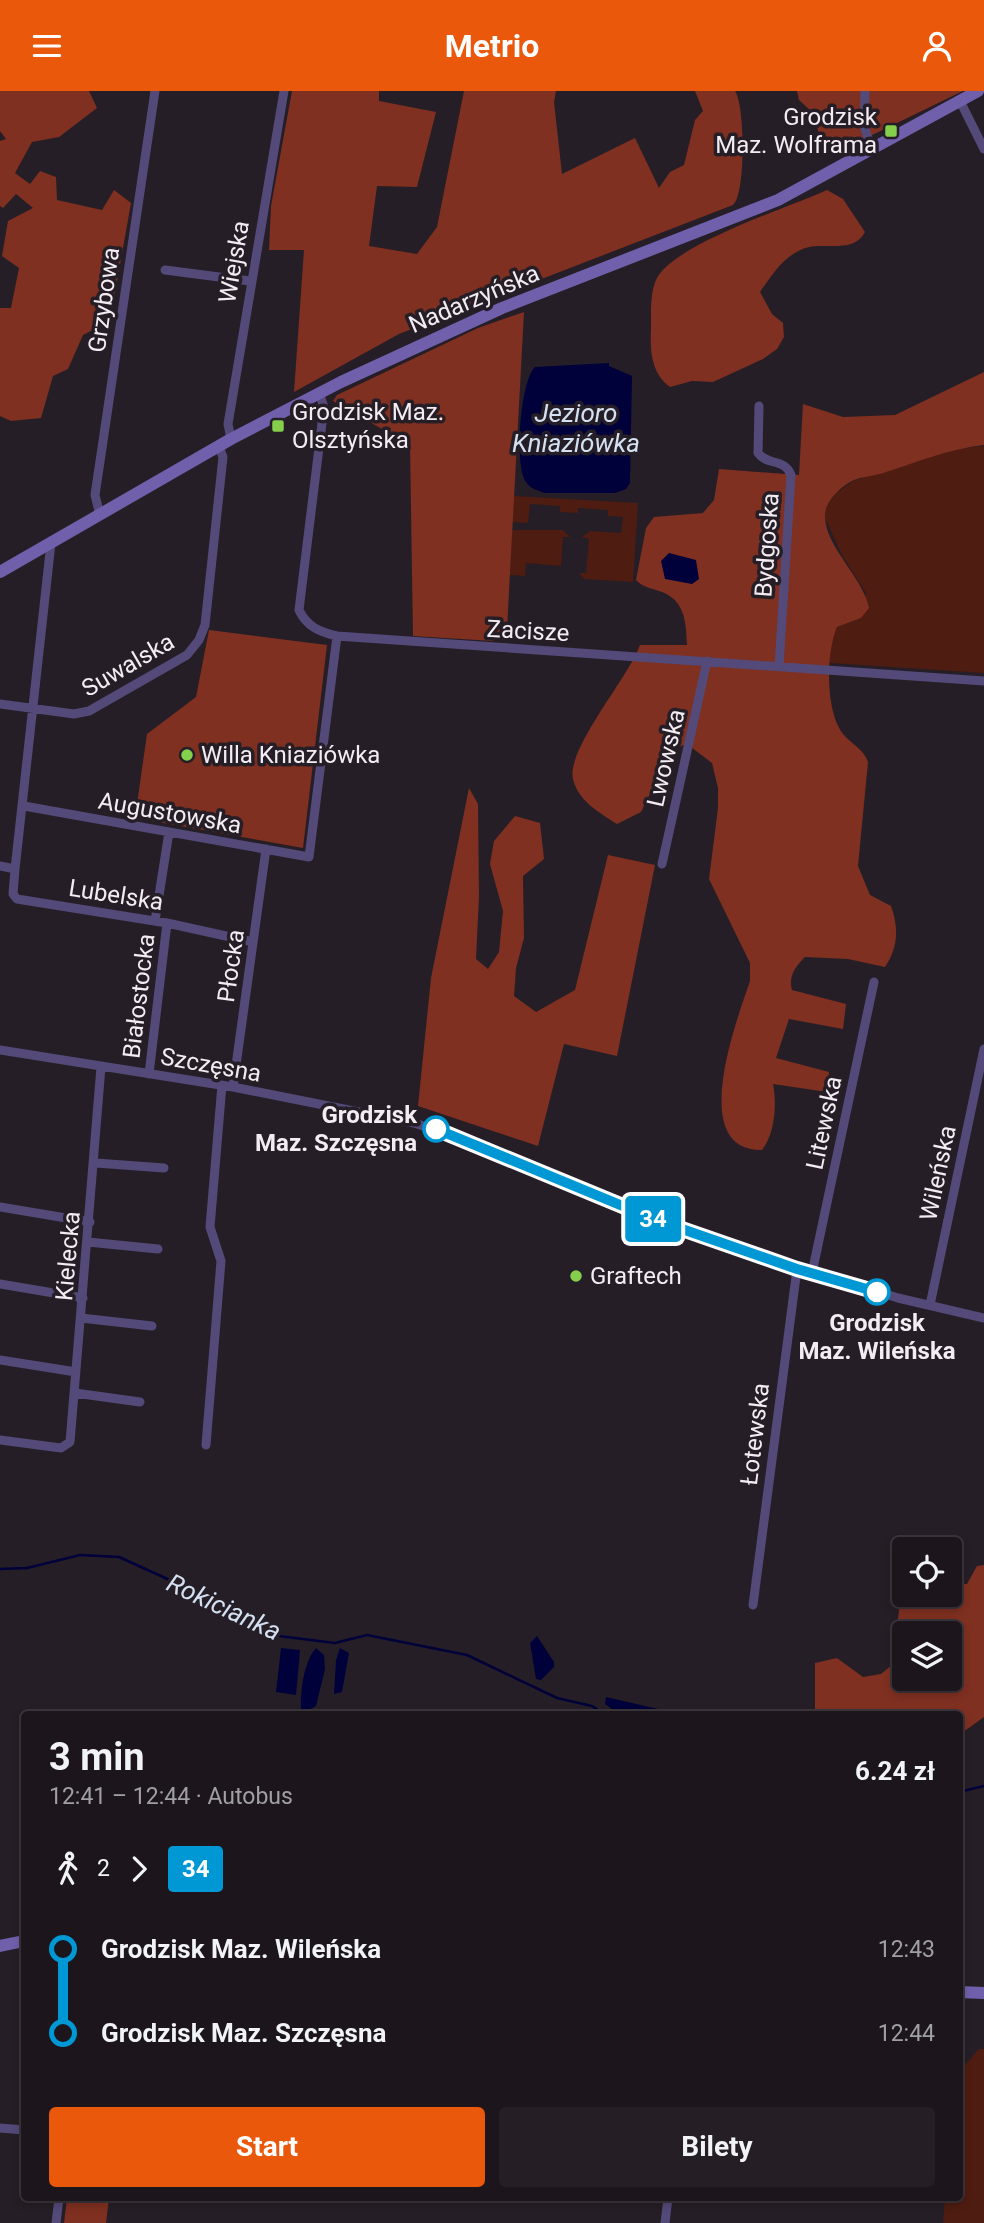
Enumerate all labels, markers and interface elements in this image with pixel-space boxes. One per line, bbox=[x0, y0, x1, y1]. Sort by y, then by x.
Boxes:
icon: menu bbox=[28, 27, 66, 65]
text: Metrio bbox=[445, 27, 539, 65]
icon: person bbox=[918, 27, 956, 65]
place label: Grodzisk Maz. Wolframa bbox=[715, 103, 878, 159]
marker: Grodzisk Maz. Wolframa bbox=[883, 123, 899, 139]
street label: Wiejska bbox=[213, 219, 255, 305]
street label: Grzybowa bbox=[83, 246, 125, 354]
street label: Nadarzyńska bbox=[405, 259, 543, 339]
place label: Grodzisk Maz. Olsztyńska bbox=[292, 398, 444, 454]
water label: Jezioro Kniaziówka bbox=[512, 398, 640, 458]
marker: Grodzisk Maz. Olsztyńska bbox=[270, 418, 286, 434]
street label: Bydgoska bbox=[749, 492, 785, 598]
street label: Zacisze bbox=[486, 615, 570, 647]
street label: Suwalska bbox=[77, 627, 179, 703]
street label: Lwowska bbox=[641, 707, 691, 809]
place label: Willa Kniaziówka bbox=[201, 741, 380, 769]
marker: Willa Kniaziówka bbox=[179, 747, 195, 763]
street label: Augustowska bbox=[96, 787, 244, 839]
street label: Lubelska bbox=[67, 874, 165, 916]
street label: Płocka bbox=[212, 928, 250, 1004]
street label: Białostocka bbox=[117, 932, 161, 1060]
street label: Szczęsna bbox=[159, 1042, 263, 1088]
street label: Litewska bbox=[800, 1074, 848, 1172]
place label: Grodzisk Maz. Szczęsna bbox=[255, 1101, 418, 1157]
marker: Grodzisk Maz. Szczęsna bbox=[423, 1116, 449, 1142]
street label: Wileńska bbox=[914, 1123, 962, 1223]
line badge: 34 bbox=[622, 1196, 684, 1242]
text: 34 bbox=[639, 1205, 667, 1233]
street label: Kielecka bbox=[50, 1210, 86, 1302]
place label: Graftech bbox=[590, 1262, 682, 1290]
marker: Graftech bbox=[568, 1268, 584, 1284]
marker: Grodzisk Maz. Wileńska bbox=[864, 1279, 890, 1305]
place label: Grodzisk Maz. Wileńska bbox=[798, 1309, 956, 1365]
street label: Łotewska bbox=[735, 1381, 775, 1487]
map controls bbox=[892, 1537, 962, 1691]
button: locate bbox=[892, 1537, 962, 1607]
water label: Rokicianka bbox=[162, 1568, 286, 1646]
button: layers bbox=[892, 1621, 962, 1691]
text: 3 min bbox=[49, 1735, 145, 1779]
text: 6.24 zł bbox=[855, 1756, 935, 1786]
text: 12:41 – 12:44 · Autobus bbox=[49, 1783, 293, 1810]
icon: walk bbox=[49, 1850, 87, 1888]
icon: forward bbox=[120, 1850, 158, 1888]
text: 2 bbox=[97, 1855, 110, 1882]
text: 34 bbox=[182, 1855, 209, 1883]
text: Grodzisk Maz. Wileńska bbox=[101, 1934, 381, 1964]
text: 12:43 bbox=[878, 1936, 935, 1963]
text: Grodzisk Maz. Szczęsna bbox=[101, 2018, 386, 2048]
text: 12:44 bbox=[878, 2020, 935, 2047]
button: Start bbox=[49, 2107, 485, 2187]
button: Bilety bbox=[499, 2107, 935, 2187]

